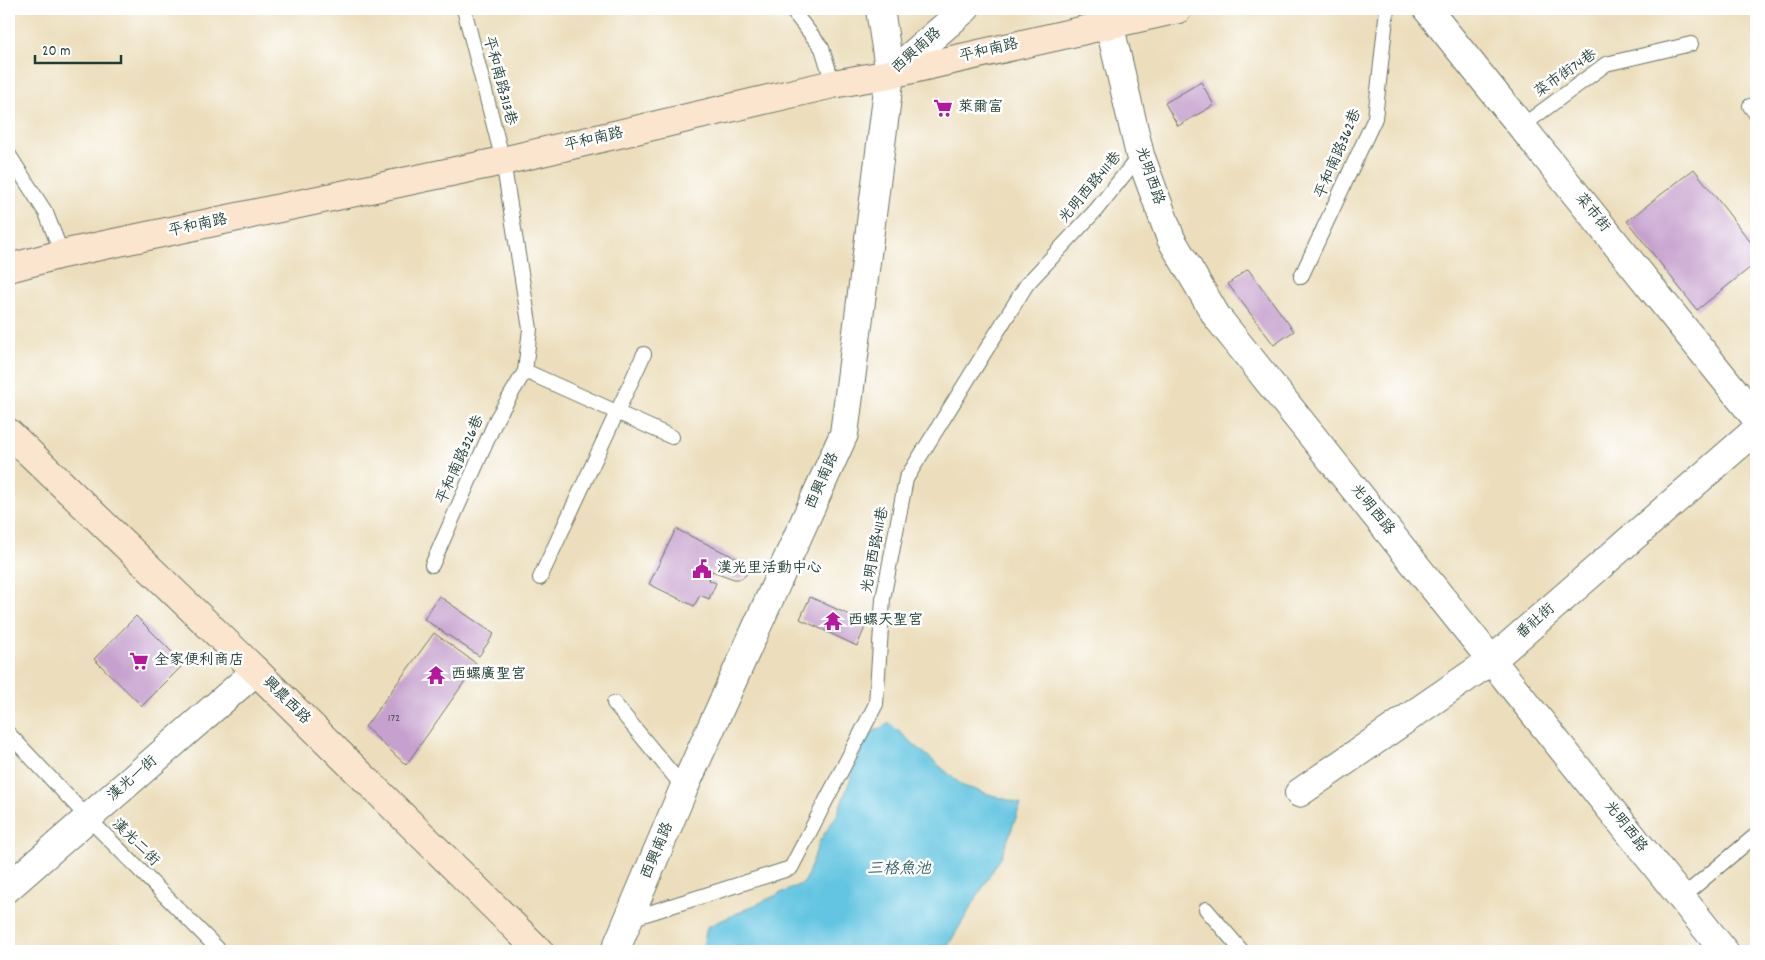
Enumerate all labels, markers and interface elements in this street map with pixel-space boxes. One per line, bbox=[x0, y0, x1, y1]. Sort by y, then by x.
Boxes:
street label: 西興南路 bbox=[887, 23, 947, 79]
scale bar bbox=[35, 32, 121, 64]
street label: 平和南路313巷 bbox=[477, 34, 521, 128]
street label: 平和南路 bbox=[957, 34, 1021, 68]
text: 20 m bbox=[42, 41, 70, 63]
street label: 菜市街74巷 bbox=[1530, 44, 1602, 104]
supermarket icon: 萊爾富 bbox=[932, 97, 954, 119]
place label: 萊爾富 bbox=[958, 97, 1003, 119]
street label: 平和南路362巷 bbox=[1310, 106, 1368, 202]
street label: 平和南路 bbox=[562, 123, 626, 157]
street label: 光明西路 bbox=[1129, 144, 1169, 208]
street label: 光明西路411巷 bbox=[1054, 147, 1128, 229]
street label: 菜市街 bbox=[1569, 189, 1615, 237]
street label: 平和南路 bbox=[166, 209, 230, 243]
street label: 平和南路326巷 bbox=[432, 412, 490, 508]
street label: 西興南路 bbox=[801, 449, 845, 513]
street label: 光明西路 bbox=[1345, 480, 1399, 540]
street label: 光明西路411巷 bbox=[857, 505, 895, 595]
public building icon: 漢光里活動中心 bbox=[691, 558, 713, 580]
place label: 漢光里活動中心 bbox=[717, 558, 822, 580]
street label: 番社街 bbox=[1512, 599, 1560, 645]
temple icon: 西螺天聖宮 bbox=[822, 610, 844, 632]
place label: 西螺天聖宮 bbox=[848, 610, 923, 632]
supermarket icon: 全家便利商店 bbox=[128, 650, 150, 672]
place label: 全家便利商店 bbox=[154, 650, 244, 672]
temple icon: 西螺廣聖宮 bbox=[425, 664, 447, 686]
place label: 西螺廣聖宮 bbox=[451, 664, 526, 686]
street label: 興農西路 bbox=[257, 672, 315, 730]
house number: 172 bbox=[388, 710, 400, 727]
street label: 漢光一街 bbox=[103, 751, 163, 807]
street label: 光明西路 bbox=[1598, 797, 1652, 857]
street label: 漢光二街 bbox=[106, 814, 164, 872]
street label: 西興南路 bbox=[636, 819, 680, 883]
water label: 三格魚池 bbox=[867, 858, 932, 881]

